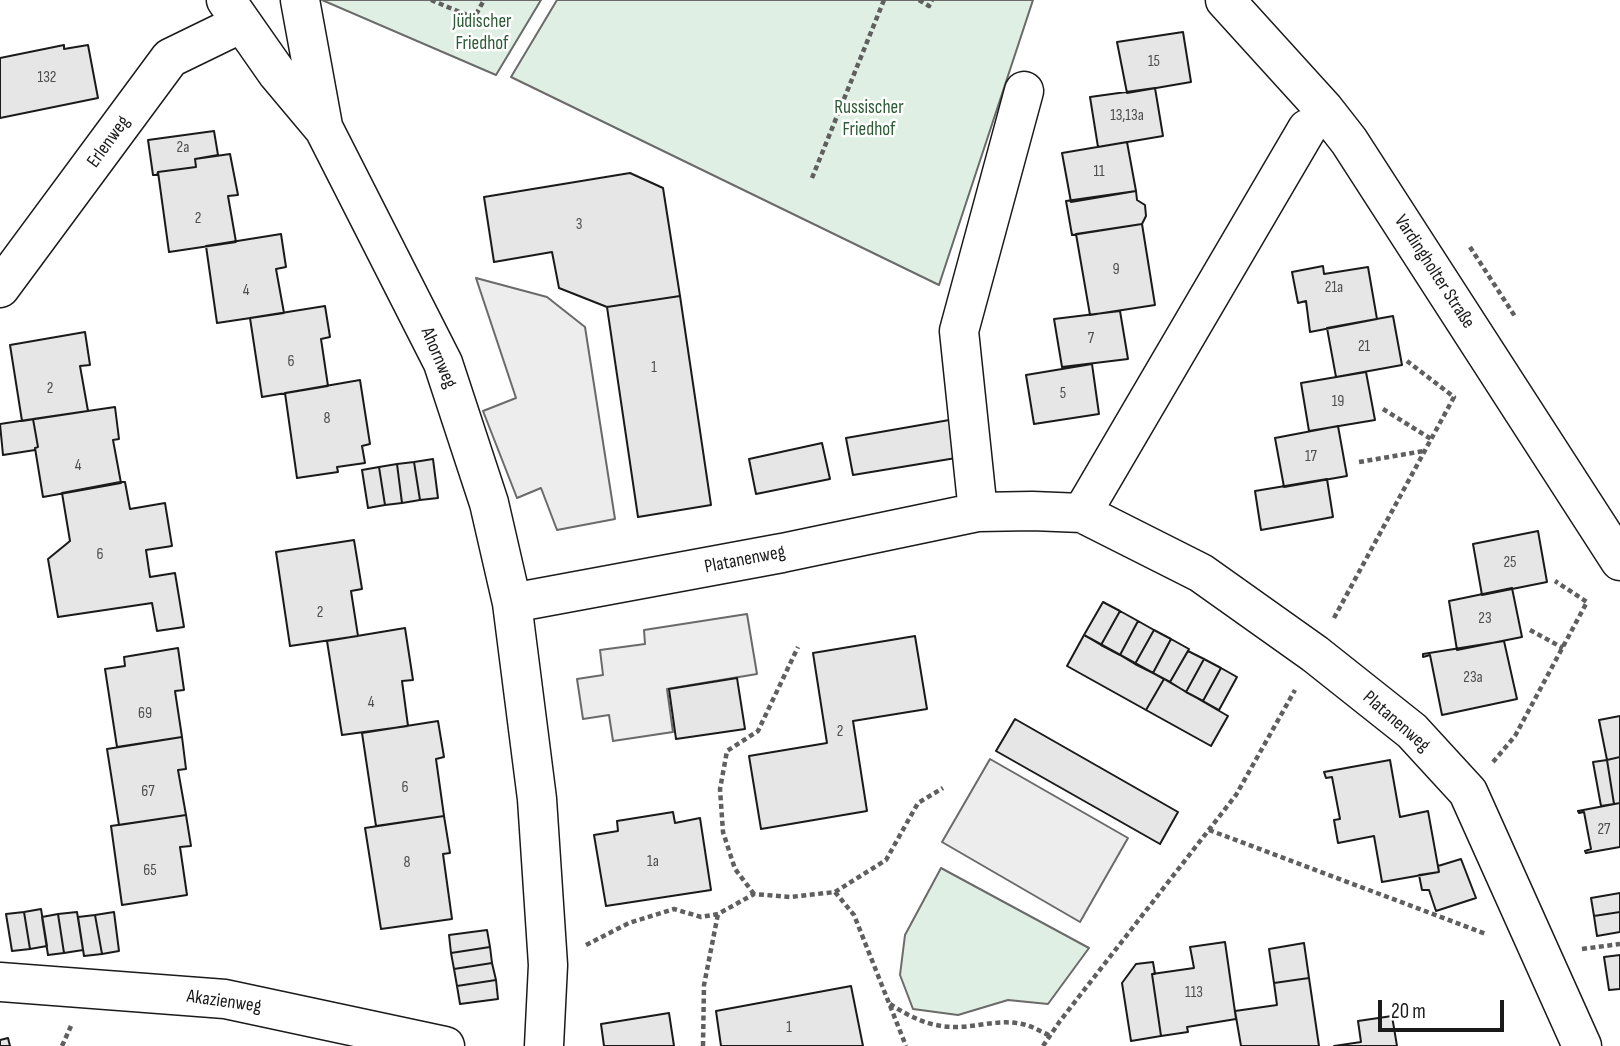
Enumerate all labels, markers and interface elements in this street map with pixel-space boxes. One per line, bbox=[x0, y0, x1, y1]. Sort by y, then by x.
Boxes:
park label: Jüdischer Friedhof bbox=[453, 11, 511, 55]
house number: 15 bbox=[1148, 52, 1160, 72]
house number: 132 bbox=[38, 68, 56, 88]
park label: Russischer Friedhof bbox=[834, 97, 904, 141]
house number: 13,13a bbox=[1110, 106, 1144, 126]
street label: Erlenweg bbox=[83, 112, 135, 172]
house number: 2a bbox=[177, 138, 189, 158]
house number: 11 bbox=[1093, 162, 1105, 182]
house number: 2 bbox=[195, 209, 201, 229]
street label: Vardingholter Straße bbox=[1389, 211, 1479, 333]
house number: 3 bbox=[576, 215, 582, 235]
house number: 9 bbox=[1112, 260, 1120, 280]
house number: 21a bbox=[1325, 278, 1343, 298]
house number: 4 bbox=[243, 281, 249, 301]
street label: Ahornweg bbox=[415, 324, 461, 392]
house number: 7 bbox=[1088, 329, 1094, 349]
house number: 21 bbox=[1358, 337, 1370, 357]
house number: 6 bbox=[287, 352, 295, 372]
house number: 1 bbox=[651, 358, 657, 378]
house number: 2 bbox=[47, 379, 53, 399]
house number: 5 bbox=[1060, 384, 1066, 404]
house number: 19 bbox=[1332, 392, 1344, 412]
house number: 8 bbox=[323, 409, 331, 429]
house number: 17 bbox=[1305, 447, 1317, 467]
house number: 4 bbox=[75, 456, 81, 476]
street label: Platanenweg bbox=[703, 541, 787, 579]
house number: 6 bbox=[96, 545, 104, 565]
house number: 25 bbox=[1503, 553, 1517, 573]
house number: 2 bbox=[317, 603, 323, 623]
house number: 23 bbox=[1478, 609, 1492, 629]
house number: 23a bbox=[1463, 668, 1483, 688]
street label: Platanenweg bbox=[1358, 687, 1434, 757]
house number: 4 bbox=[368, 693, 374, 713]
house number: 69 bbox=[138, 704, 152, 724]
house number: 2 bbox=[837, 722, 843, 742]
house number: 6 bbox=[401, 778, 409, 798]
house number: 67 bbox=[141, 782, 155, 802]
house number: 27 bbox=[1597, 820, 1611, 840]
house number: 1a bbox=[647, 852, 659, 872]
house number: 8 bbox=[403, 853, 411, 873]
house number: 65 bbox=[143, 861, 157, 881]
house number: 113 bbox=[1185, 983, 1203, 1003]
street label: Akazienweg bbox=[185, 986, 263, 1018]
scale bar bbox=[1382, 986, 1508, 1030]
text: 20 m bbox=[1391, 999, 1426, 1024]
house number: 1 bbox=[786, 1018, 792, 1038]

